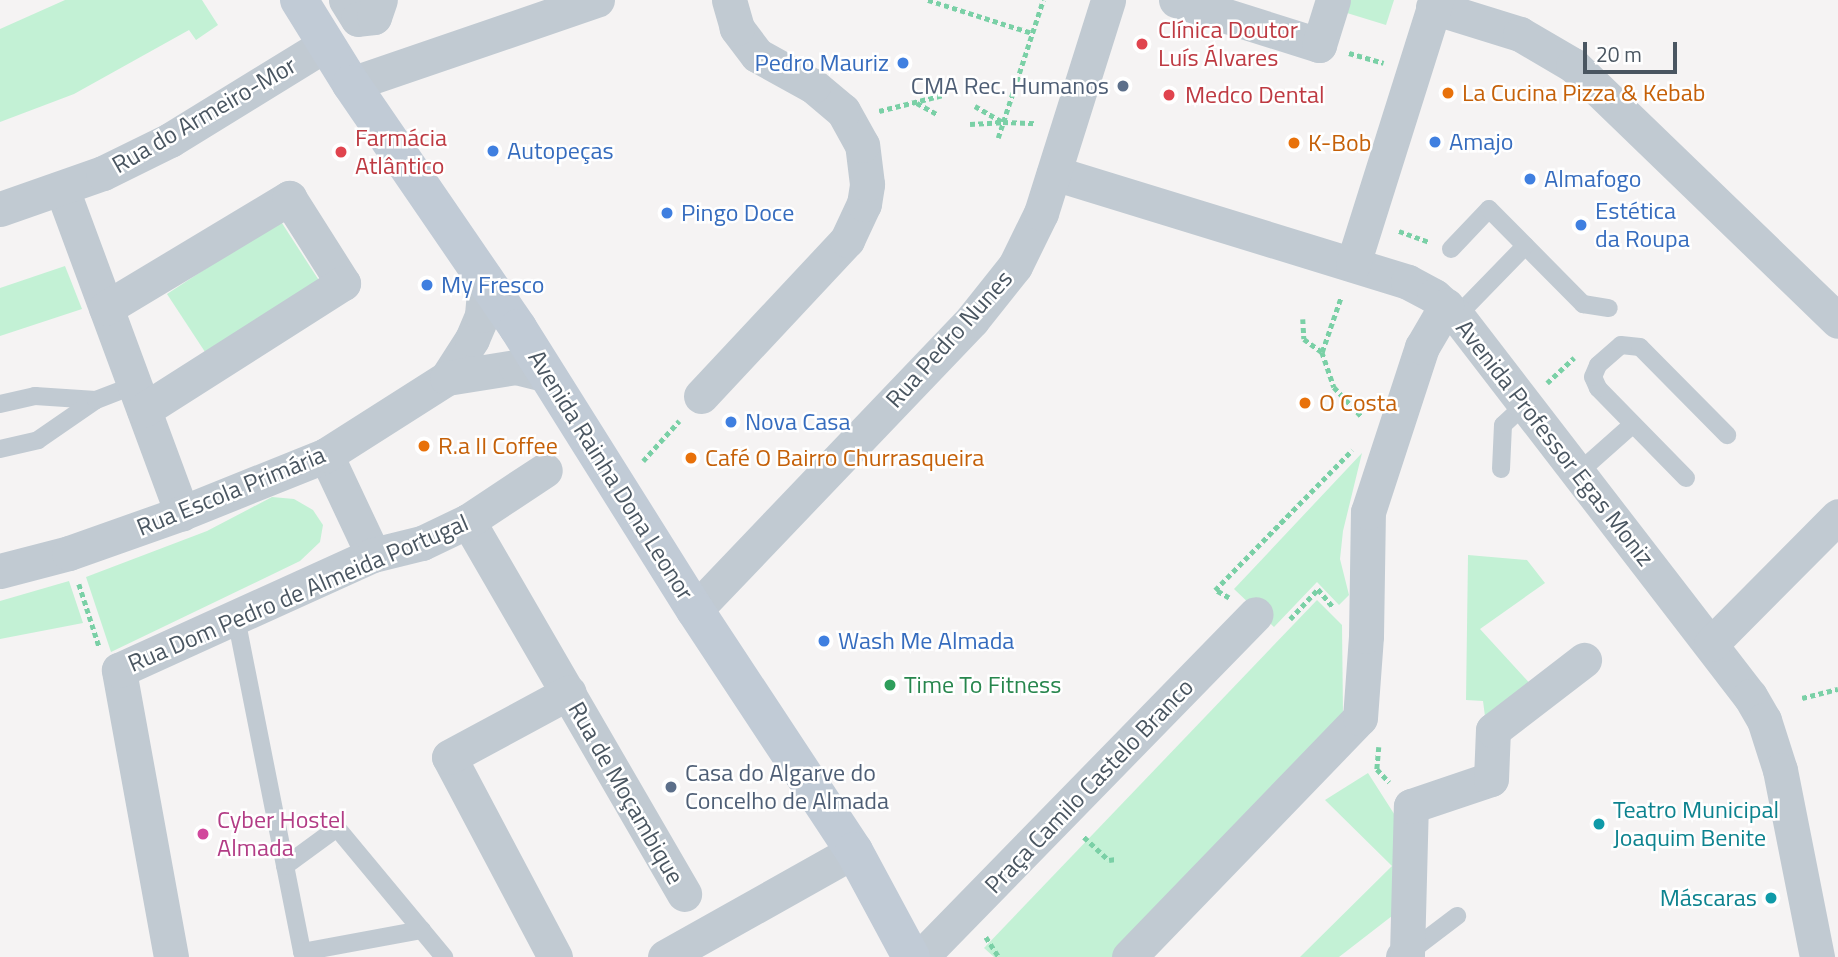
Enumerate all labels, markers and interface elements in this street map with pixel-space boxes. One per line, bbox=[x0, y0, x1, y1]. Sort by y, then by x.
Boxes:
place label: Clínica Doutor Luís Álvares bbox=[1158, 16, 1298, 72]
scale bar bbox=[1586, 28, 1680, 72]
marker: Clínica Doutor Luís Álvares bbox=[1132, 34, 1152, 54]
text: 20 m bbox=[1596, 38, 1642, 70]
place label: Pedro Mauriz bbox=[755, 49, 889, 77]
street label: Rua do Armeiro-Mor bbox=[107, 51, 301, 179]
marker: Pedro Mauriz bbox=[895, 55, 911, 71]
place label: CMA Rec. Humanos bbox=[911, 72, 1109, 100]
marker: CMA Rec. Humanos bbox=[1115, 78, 1131, 94]
place label: La Cucina Pizza & Kebab bbox=[1462, 79, 1705, 107]
place label: Medco Dental bbox=[1185, 81, 1325, 109]
marker: Medco Dental bbox=[1159, 85, 1179, 105]
marker: La Cucina Pizza & Kebab bbox=[1440, 85, 1456, 101]
place label: Farmácia Atlântico bbox=[355, 124, 447, 180]
place label: Amajo bbox=[1449, 128, 1513, 156]
place label: K-Bob bbox=[1308, 129, 1371, 157]
marker: Amajo bbox=[1427, 134, 1443, 150]
marker: K-Bob bbox=[1286, 135, 1302, 151]
place label: Autopeças bbox=[507, 137, 614, 165]
marker: Autopeças bbox=[485, 143, 501, 159]
marker: Farmácia Atlântico bbox=[333, 144, 349, 160]
place label: Almafogo bbox=[1544, 165, 1641, 193]
marker: Almafogo bbox=[1522, 171, 1538, 187]
place label: Estética da Roupa bbox=[1595, 197, 1690, 253]
place label: Pingo Doce bbox=[681, 199, 794, 227]
marker: Pingo Doce bbox=[659, 205, 675, 221]
marker: Estética da Roupa bbox=[1573, 217, 1589, 233]
street label: Rua Pedro Nunes bbox=[880, 264, 1018, 414]
place label: My Fresco bbox=[441, 271, 544, 299]
marker: My Fresco bbox=[419, 277, 435, 293]
street label: Avenida Professor Egas Moniz bbox=[1450, 314, 1660, 572]
street label: Avenida Rainha Dona Leonor bbox=[522, 345, 700, 605]
place label: O Costa bbox=[1319, 389, 1397, 417]
marker: O Costa bbox=[1297, 395, 1313, 411]
place label: Nova Casa bbox=[745, 408, 850, 436]
marker: Nova Casa bbox=[723, 414, 739, 430]
place label: R.a II Coffee bbox=[438, 432, 558, 460]
marker: R.a II Coffee bbox=[416, 438, 432, 454]
street label: Rua Escola Primária bbox=[133, 440, 329, 542]
place label: Café O Bairro Churrasqueira bbox=[705, 444, 984, 472]
marker: Café O Bairro Churrasqueira bbox=[683, 450, 699, 466]
street label: Rua Dom Pedro de Almeida Portugal bbox=[124, 508, 472, 678]
place label: Wash Me Almada bbox=[838, 627, 1014, 655]
marker: Wash Me Almada bbox=[816, 633, 832, 649]
place label: Time To Fitness bbox=[904, 671, 1061, 699]
street label: Praça Camilo Castelo Branco bbox=[979, 673, 1199, 899]
marker: Time To Fitness bbox=[882, 677, 898, 693]
street label: Rua de Moçambique bbox=[562, 697, 690, 889]
place label: Casa do Algarve do Concelho de Almada bbox=[685, 759, 889, 815]
marker: Casa do Algarve do Concelho de Almada bbox=[663, 779, 679, 795]
place label: Teatro Municipal Joaquim Benite bbox=[1613, 796, 1779, 852]
place label: Cyber Hostel Almada bbox=[217, 806, 346, 862]
marker: Teatro Municipal Joaquim Benite bbox=[1591, 816, 1607, 832]
marker: Cyber Hostel Almada bbox=[195, 826, 211, 842]
place label: Máscaras bbox=[1660, 884, 1757, 912]
marker: Máscaras bbox=[1763, 890, 1779, 906]

